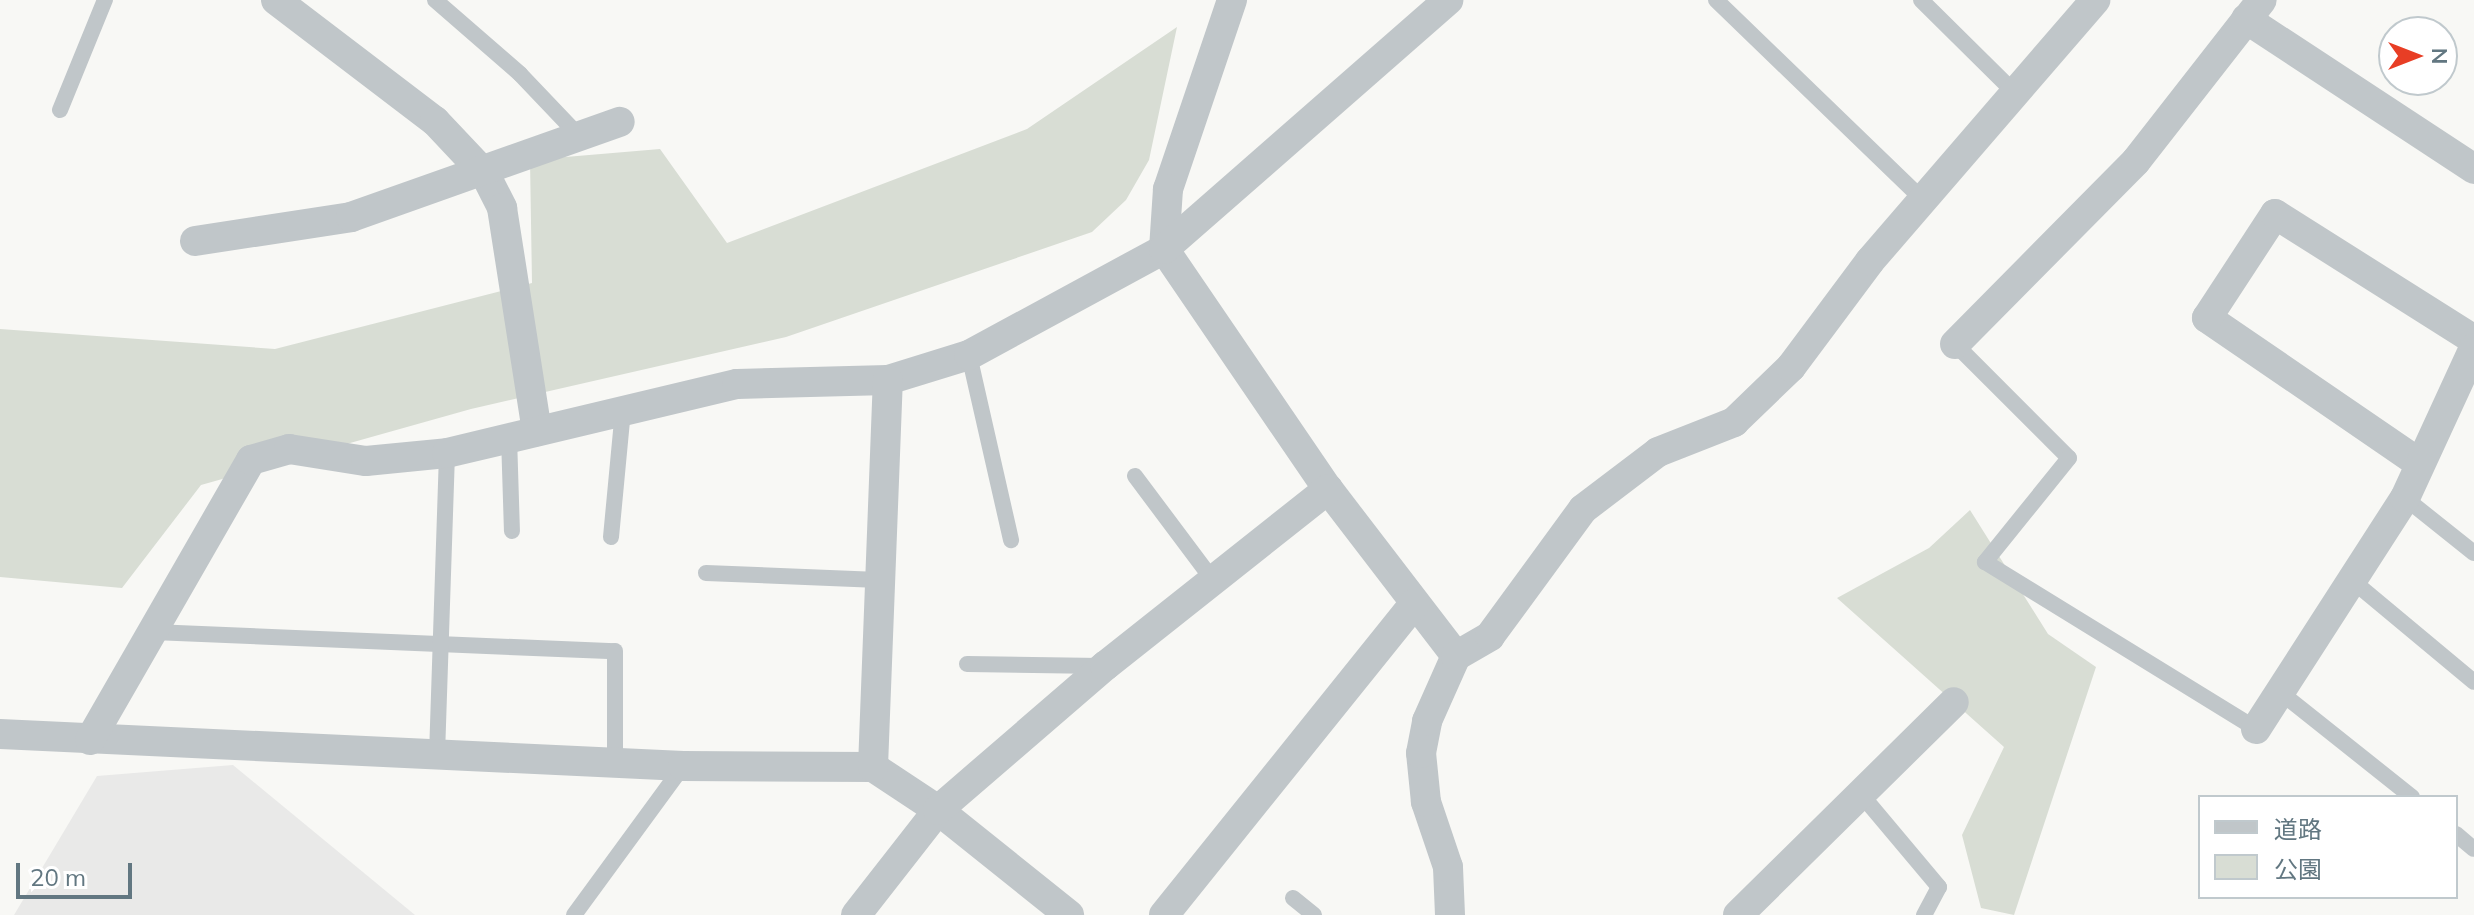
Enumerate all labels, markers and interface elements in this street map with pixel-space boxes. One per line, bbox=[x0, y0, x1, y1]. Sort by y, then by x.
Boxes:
north arrow bbox=[2378, 16, 2458, 96]
text: N bbox=[2426, 48, 2454, 64]
legend bbox=[2198, 795, 2458, 899]
text: 道路 bbox=[2274, 814, 2322, 844]
scale bar bbox=[20, 847, 136, 897]
text: 公園 bbox=[2274, 854, 2322, 884]
text: 20 m bbox=[30, 862, 86, 892]

